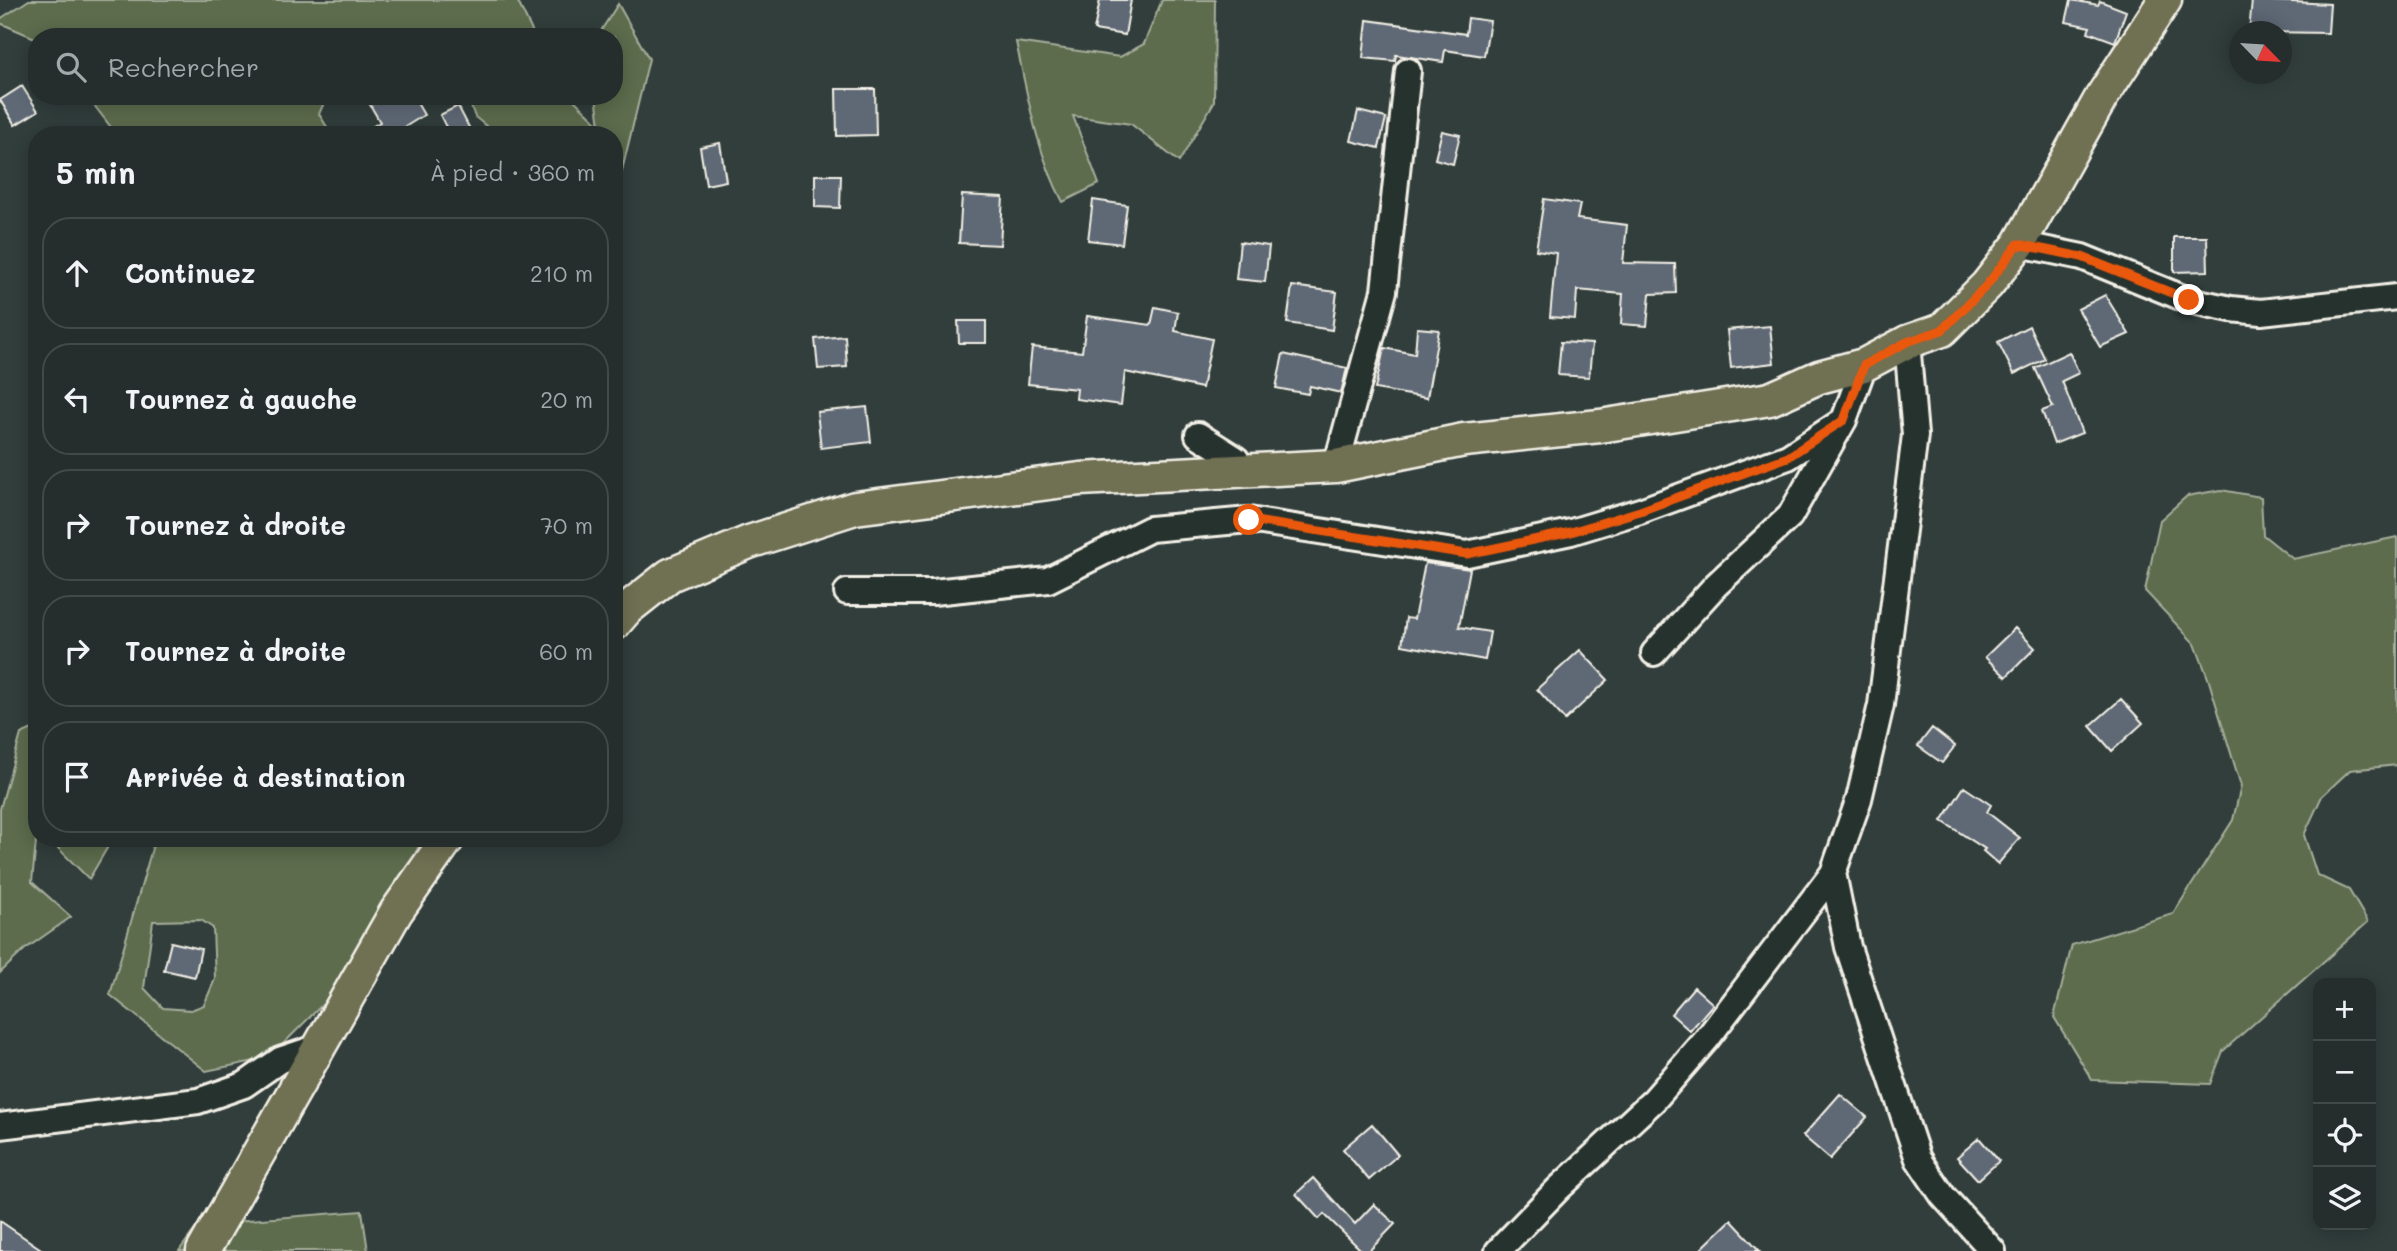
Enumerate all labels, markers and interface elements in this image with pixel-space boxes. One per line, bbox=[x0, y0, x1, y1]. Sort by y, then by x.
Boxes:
north arrow bbox=[2229, 21, 2292, 84]
search box bbox=[28, 28, 623, 105]
icon: search bbox=[52, 48, 90, 86]
text: Rechercher bbox=[108, 50, 259, 84]
text: 5 min bbox=[56, 152, 136, 192]
text: À pied · 360 m bbox=[430, 157, 595, 187]
icon: ahead bbox=[58, 254, 96, 292]
text: Continuez bbox=[125, 256, 255, 290]
text: 210 m bbox=[530, 258, 593, 288]
route end bbox=[2173, 284, 2204, 315]
icon: left bbox=[58, 380, 96, 418]
text: Tournez à gauche bbox=[125, 382, 357, 416]
text: 20 m bbox=[540, 384, 593, 414]
route start bbox=[1233, 504, 1264, 535]
icon: right bbox=[58, 506, 96, 544]
text: Tournez à droite bbox=[125, 508, 346, 542]
text: 70 m bbox=[540, 510, 593, 540]
icon: right bbox=[58, 632, 96, 670]
text: Tournez à droite bbox=[125, 634, 346, 668]
text: 60 m bbox=[539, 636, 593, 666]
icon: arrive bbox=[58, 758, 96, 796]
text: Arrivée à destination bbox=[125, 760, 405, 794]
map controls bbox=[2313, 978, 2376, 1230]
button: + bbox=[2313, 978, 2376, 1041]
button: − bbox=[2313, 1041, 2376, 1104]
button: locate bbox=[2313, 1104, 2376, 1167]
button: layers bbox=[2313, 1167, 2376, 1230]

